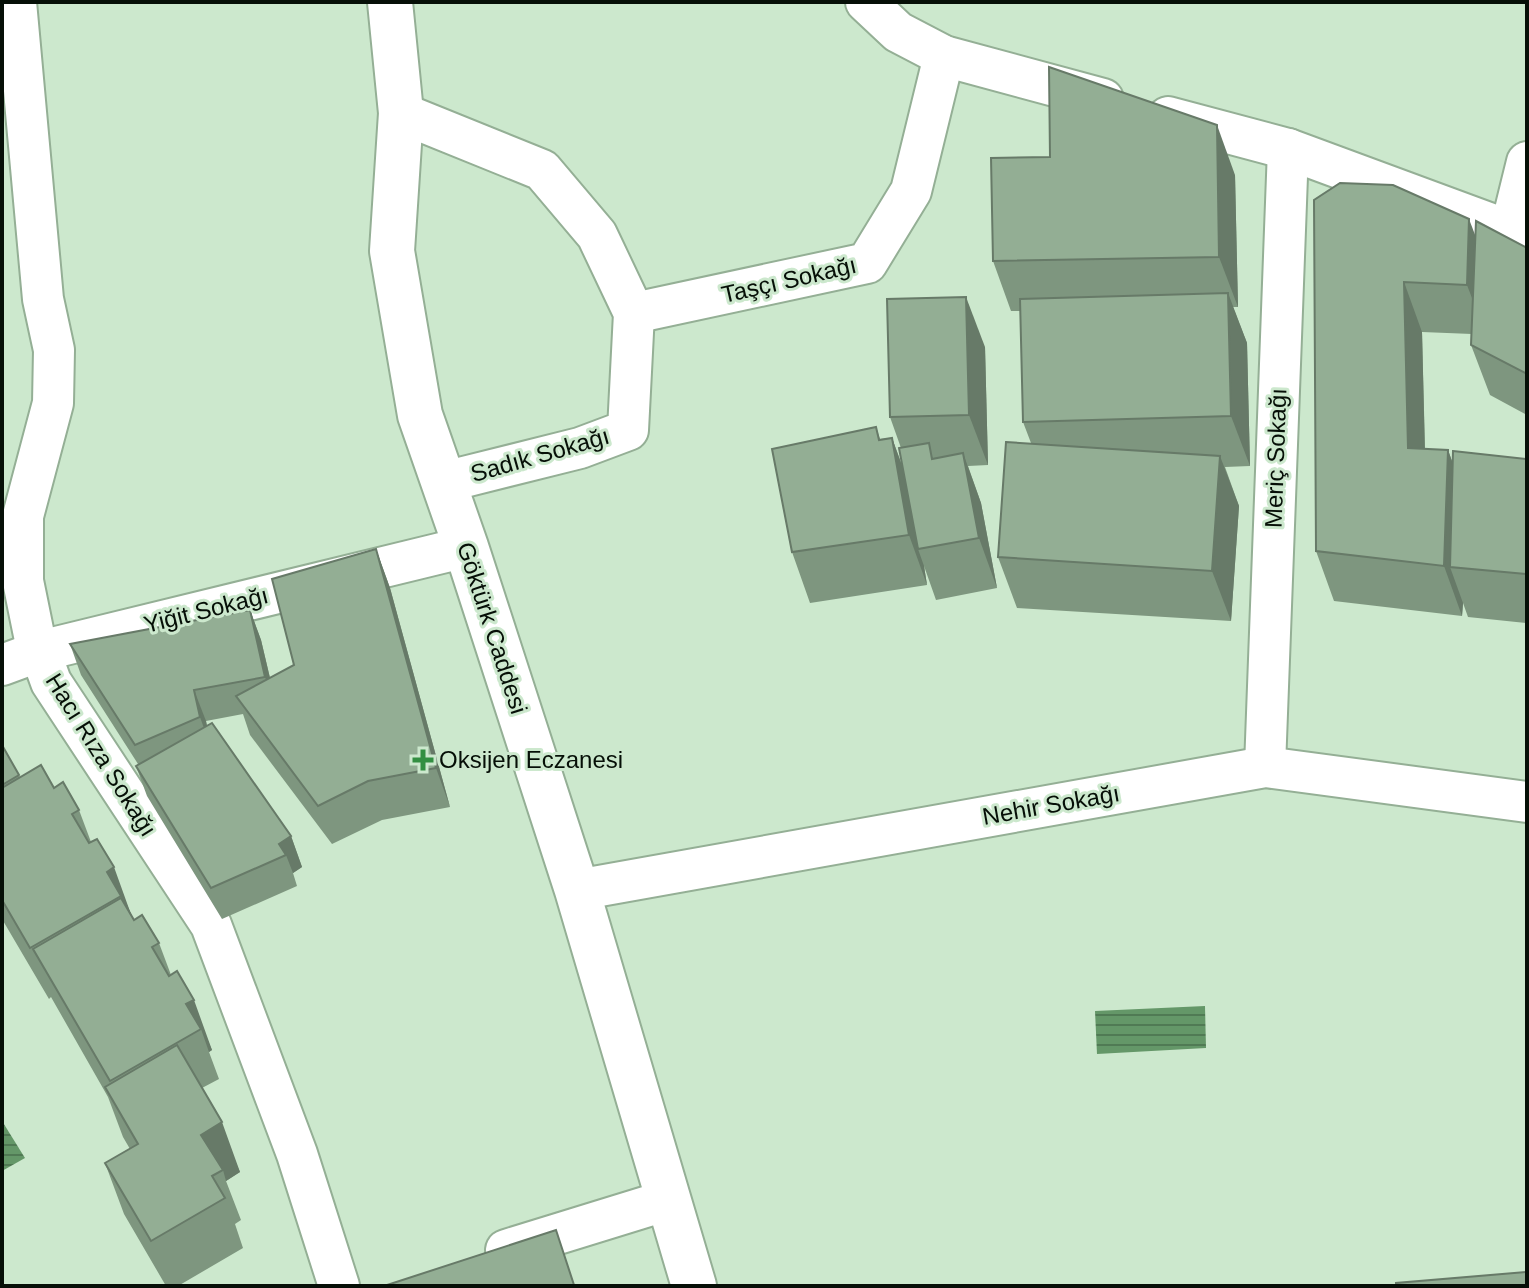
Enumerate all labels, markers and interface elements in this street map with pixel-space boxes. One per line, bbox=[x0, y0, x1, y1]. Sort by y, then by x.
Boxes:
street label: Taşçı Sokağı bbox=[719, 251, 859, 308]
street label: Meriç Sokağı bbox=[1260, 388, 1291, 528]
street label: Sadık Sokağı bbox=[468, 422, 612, 487]
street label: Göktürk Caddesi bbox=[452, 539, 533, 717]
street label: Yiğit Sokağı bbox=[141, 581, 271, 638]
street label: Hacı Rıza Sokağı bbox=[40, 668, 162, 841]
place label: Oksijen Eczanesi bbox=[439, 746, 623, 773]
marker: Oksijen Eczanesi bbox=[414, 751, 432, 769]
street label: Nehir Sokağı bbox=[980, 779, 1122, 830]

